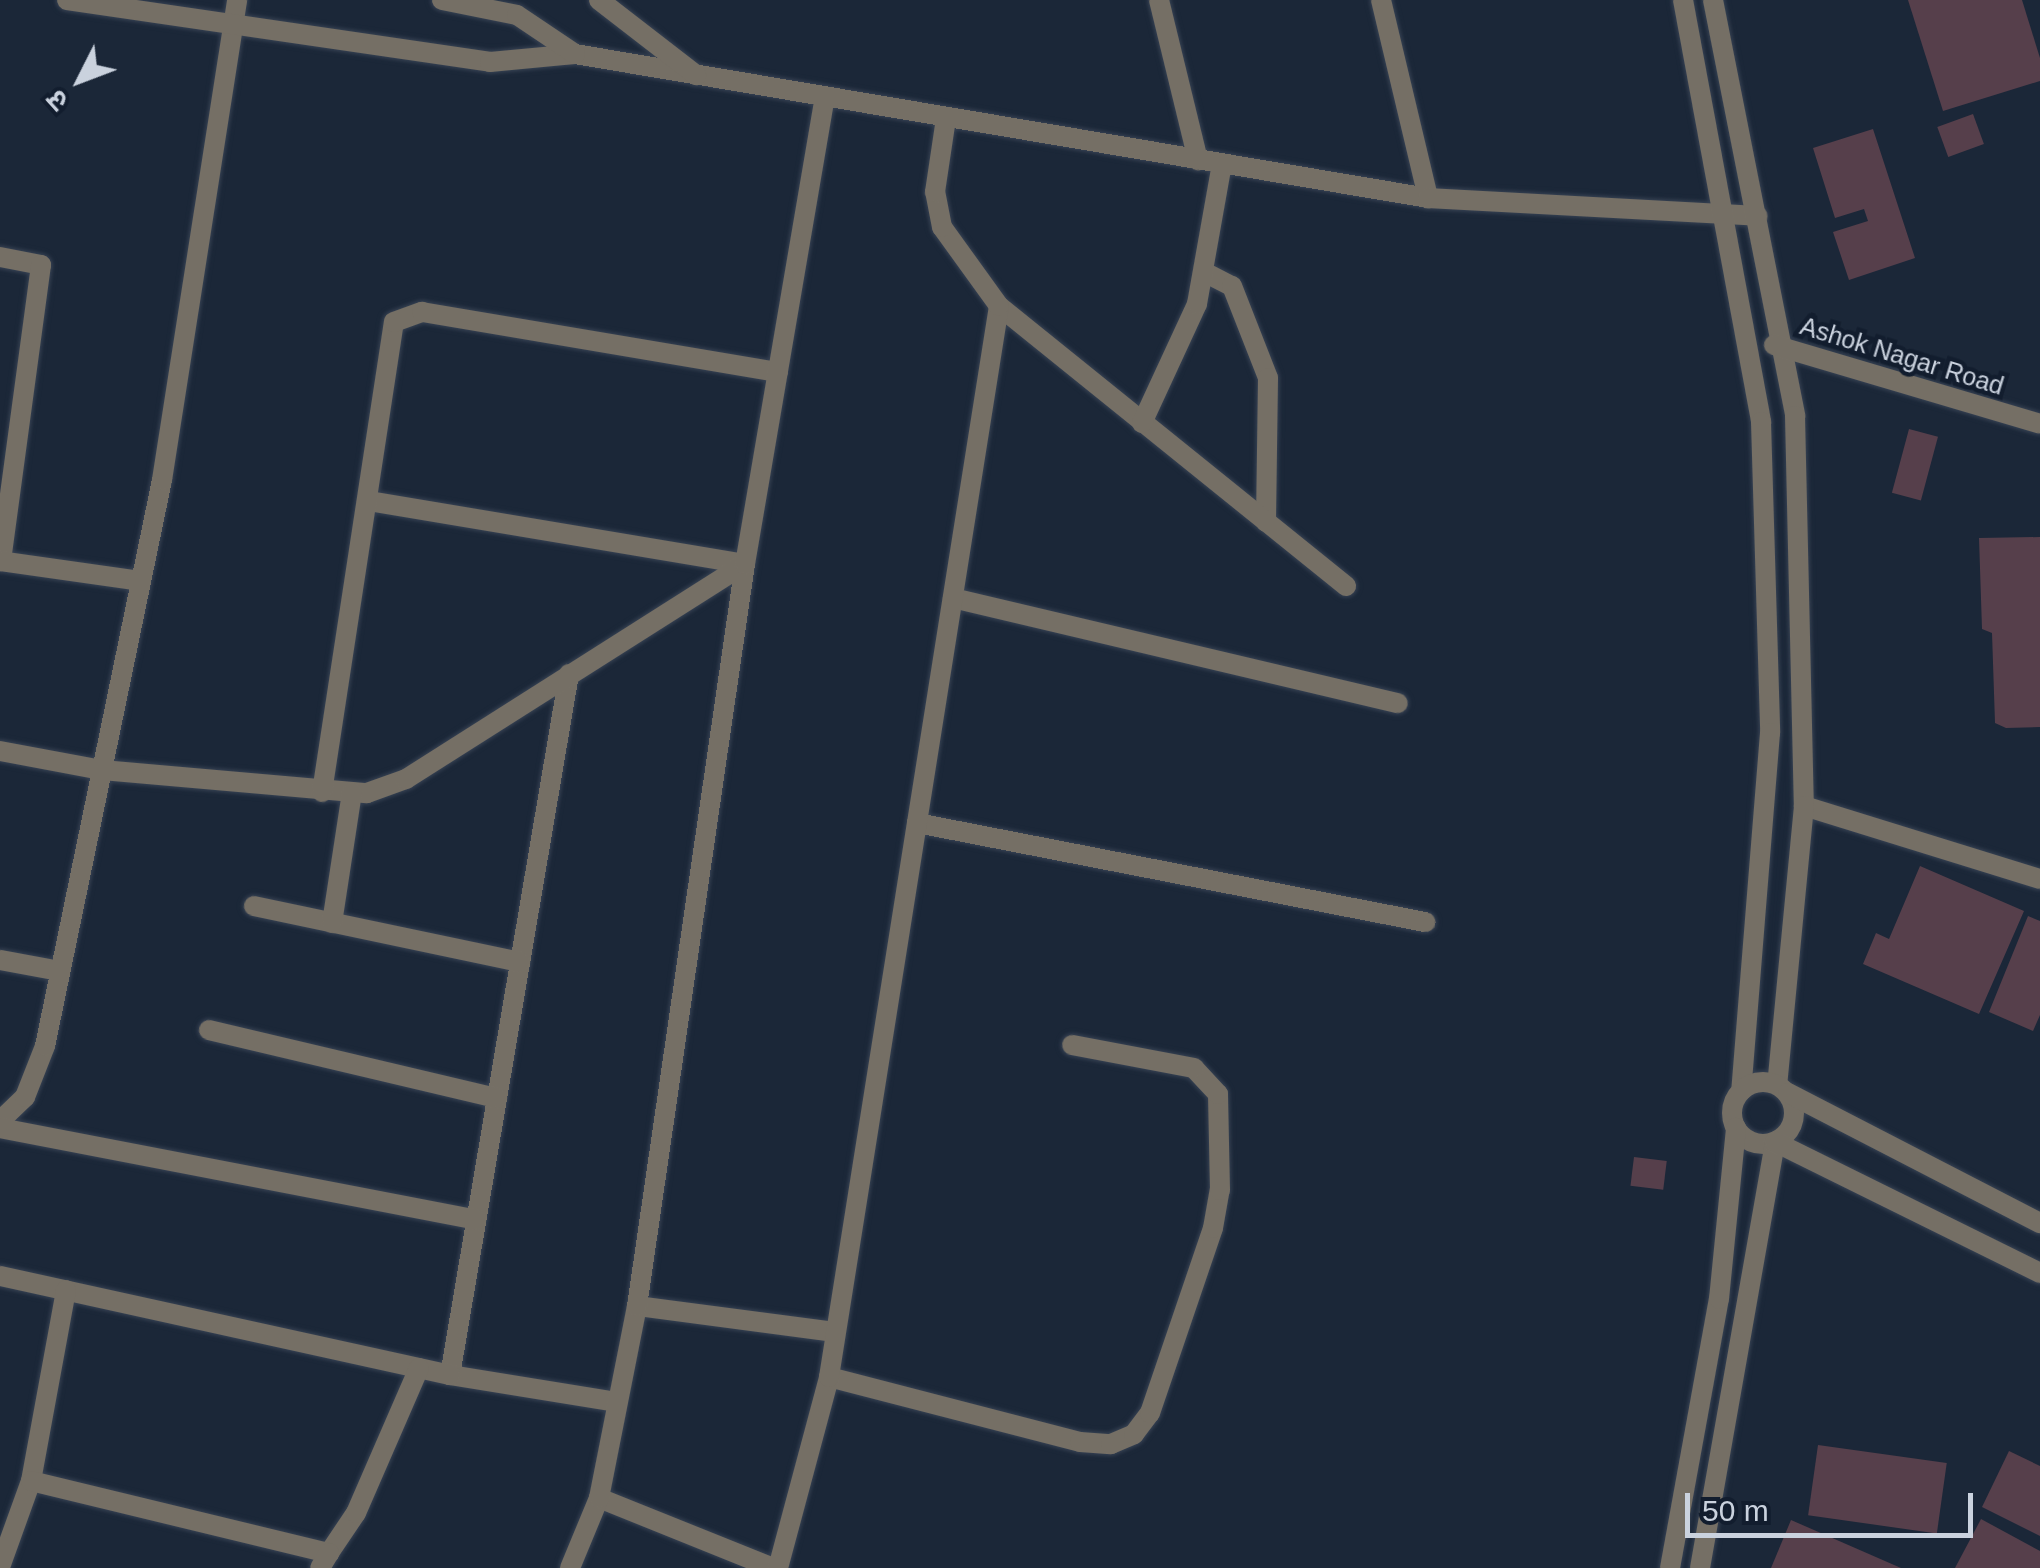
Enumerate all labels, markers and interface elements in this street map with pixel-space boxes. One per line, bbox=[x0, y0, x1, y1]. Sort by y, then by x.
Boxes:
north arrow bbox=[30, 30, 130, 130]
text: उ bbox=[40, 84, 74, 117]
street label: Ashok Nagar Road bbox=[1797, 311, 2007, 401]
scale bar bbox=[1690, 1473, 1978, 1535]
text: 50 m bbox=[1702, 1494, 1769, 1527]

